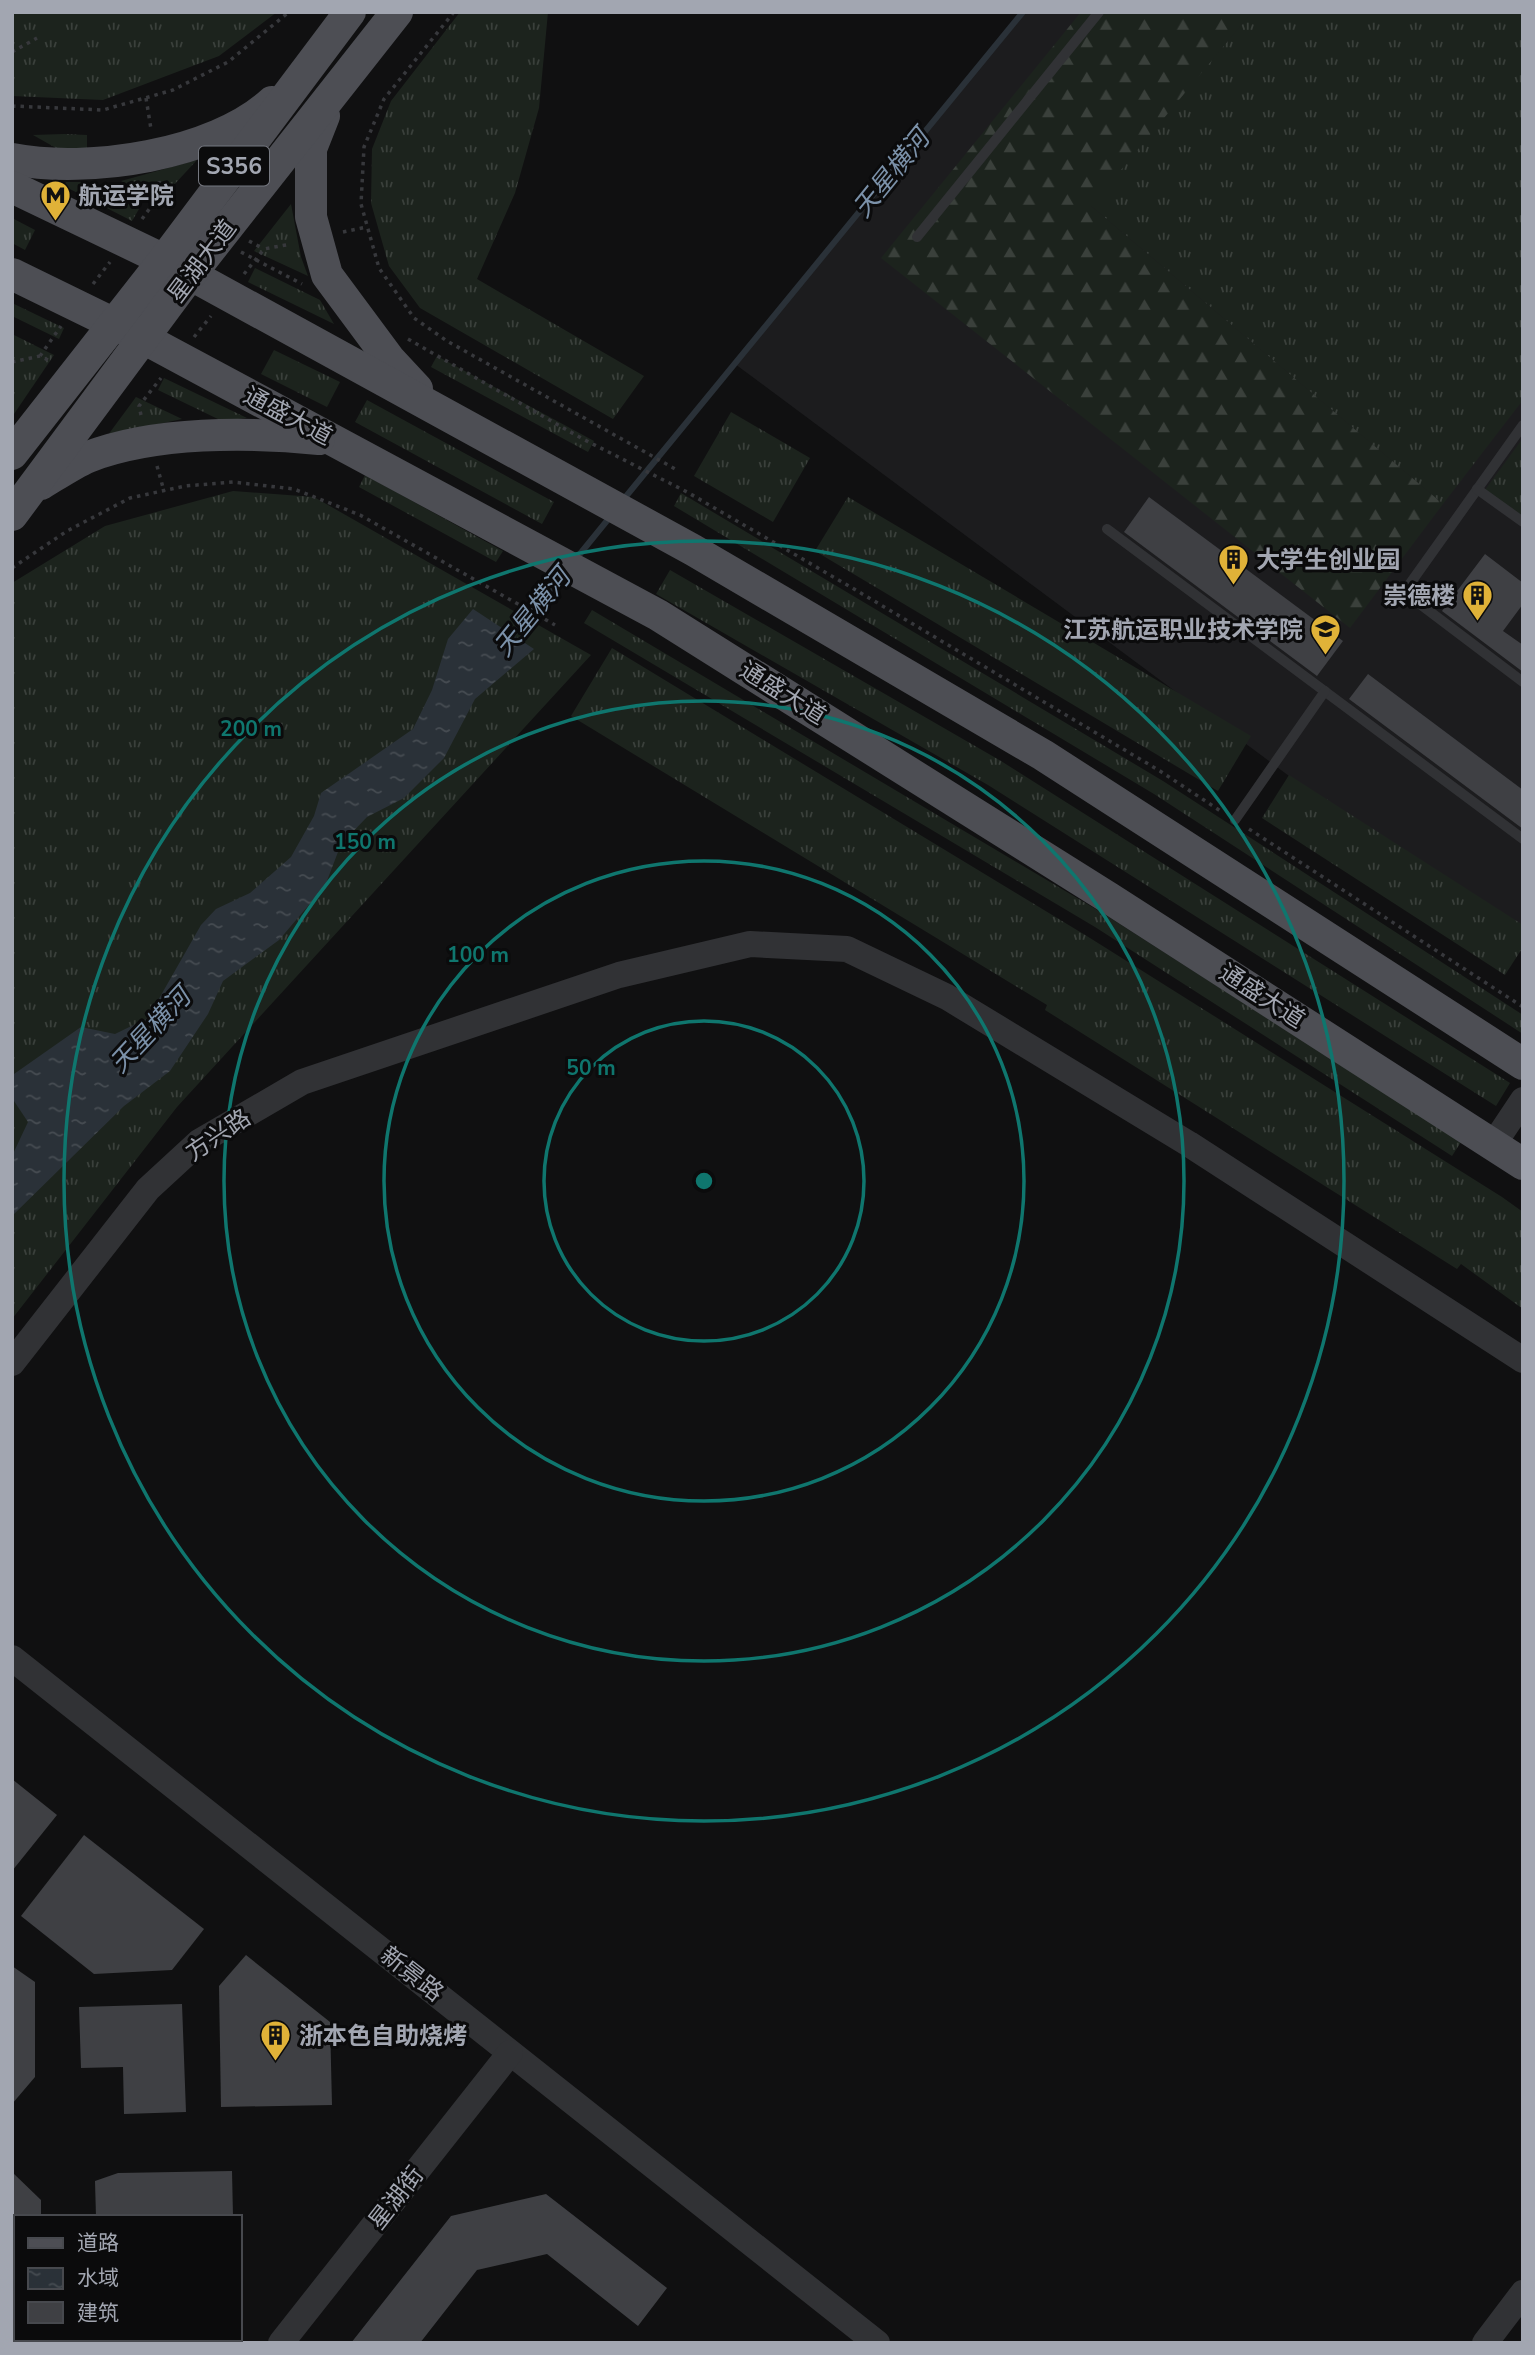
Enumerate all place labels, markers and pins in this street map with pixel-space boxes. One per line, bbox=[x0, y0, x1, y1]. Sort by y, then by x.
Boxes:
metro station icon: 航运学院 bbox=[38, 179, 72, 223]
place label: 航运学院 bbox=[78, 180, 174, 212]
building icon: 大学生创业园 bbox=[1216, 543, 1250, 587]
place label: 大学生创业园 bbox=[1256, 544, 1400, 576]
building icon: 崇德楼 bbox=[1461, 579, 1495, 623]
place label: 崇德楼 bbox=[1383, 580, 1455, 612]
school or university icon: 江苏航运职业技术学院 bbox=[1309, 613, 1343, 657]
place label: 江苏航运职业技术学院 bbox=[1063, 614, 1303, 646]
centre of rings bbox=[692, 1169, 716, 1193]
building icon: 浙本色自助烧烤 bbox=[259, 2019, 293, 2063]
place label: 浙本色自助烧烤 bbox=[299, 2020, 467, 2052]

